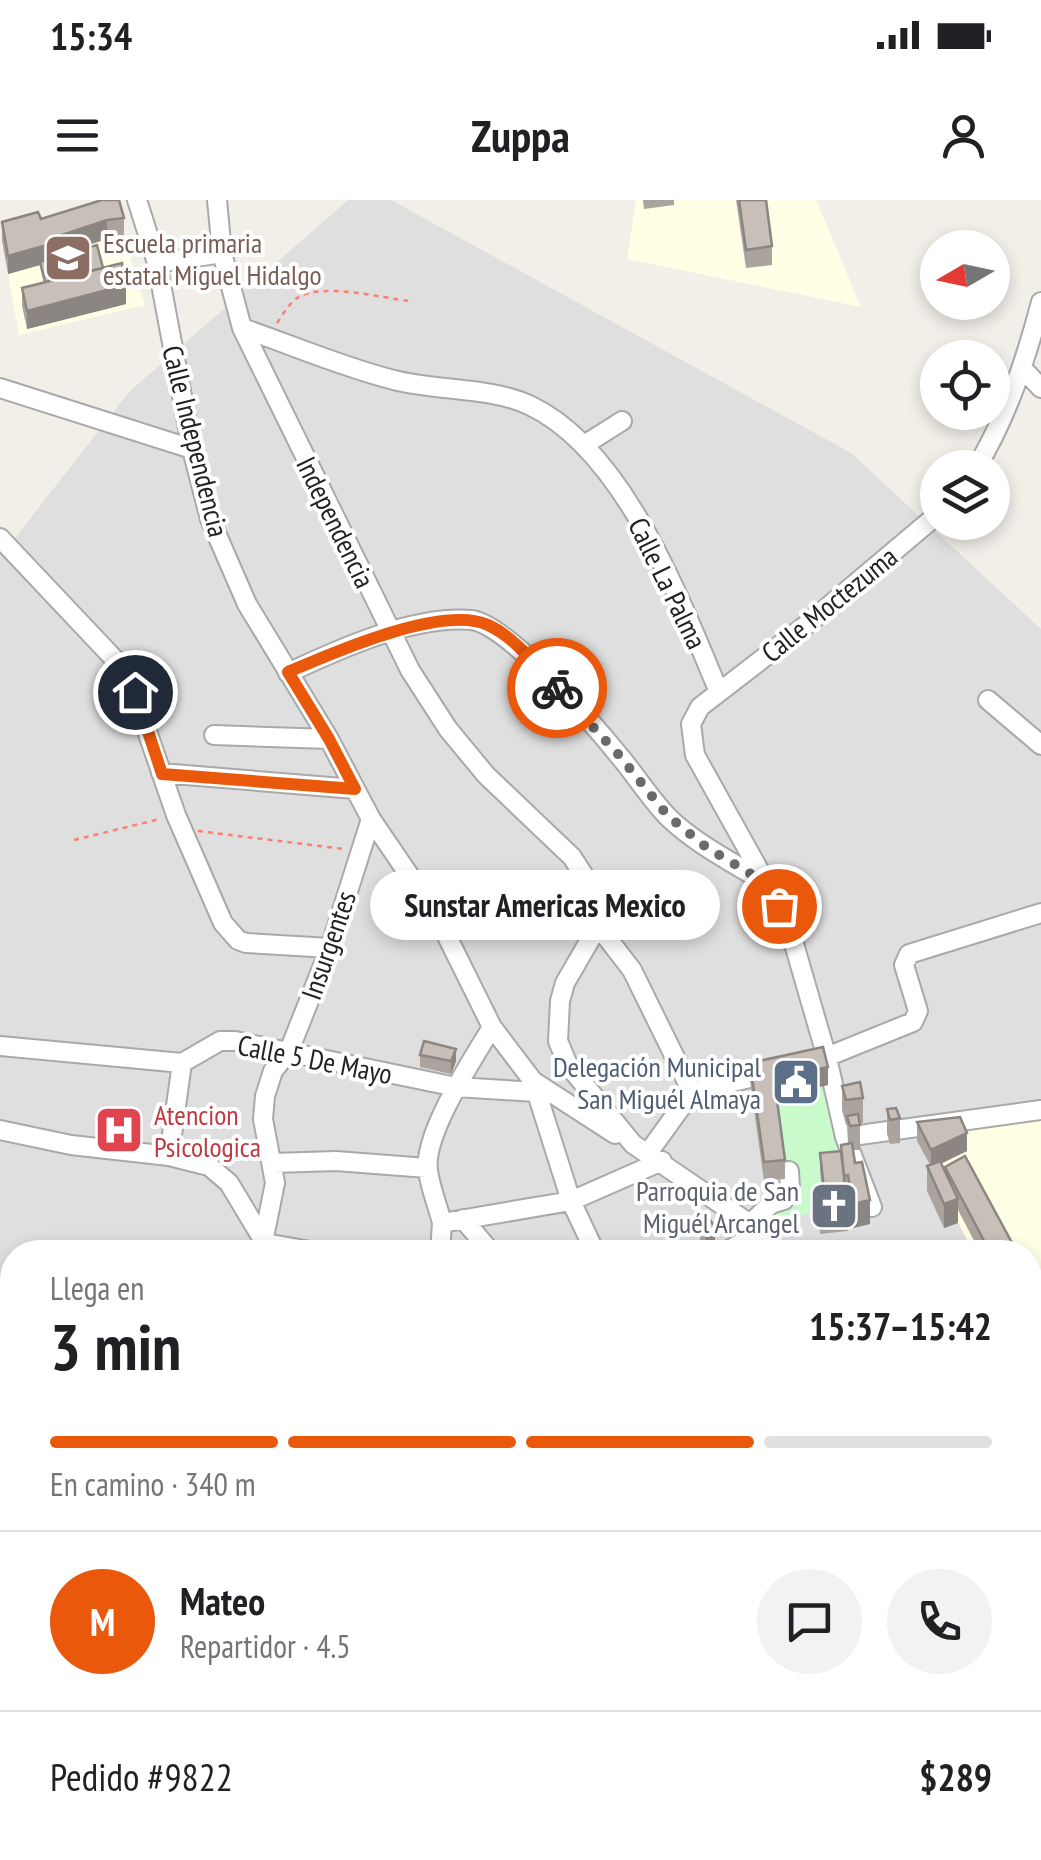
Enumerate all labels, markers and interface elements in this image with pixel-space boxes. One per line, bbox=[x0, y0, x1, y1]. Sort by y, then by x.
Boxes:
text: 15:34 bbox=[50, 11, 132, 60]
text: Zuppa bbox=[471, 106, 570, 164]
icon: menu bbox=[50, 108, 105, 163]
icon: person bbox=[936, 108, 991, 163]
place label: Escuela primaria estatal Miguel Hidalgo bbox=[103, 224, 322, 293]
north arrow bbox=[920, 230, 1010, 320]
map controls bbox=[920, 230, 1010, 540]
school or university icon: Escuela primaria estatal Miguel Hidalgo bbox=[42, 232, 94, 284]
button: locate bbox=[920, 340, 1010, 430]
street label: Calle Independencia bbox=[154, 341, 238, 541]
street label: Independencia bbox=[288, 450, 384, 594]
button: layers bbox=[920, 450, 1010, 540]
street label: Calle La Palma bbox=[620, 511, 716, 655]
street label: Calle Moctezuma bbox=[753, 538, 905, 670]
courier bbox=[507, 638, 607, 738]
pin bbox=[93, 650, 178, 735]
icon: bike bbox=[530, 661, 585, 716]
icon: home bbox=[108, 665, 163, 720]
pin bbox=[737, 864, 822, 949]
callout: Sunstar Americas Mexico bbox=[369, 871, 719, 941]
icon: bag bbox=[752, 879, 807, 934]
text: Sunstar Americas Mexico bbox=[404, 884, 686, 926]
street label: Insurgentes bbox=[292, 886, 364, 1004]
street label: Calle 5 De Mayo bbox=[235, 1026, 395, 1092]
place label: Delegación Municipal San Miguél Almaya bbox=[553, 1048, 761, 1117]
public building icon: Delegación Municipal San Miguél Almaya bbox=[770, 1056, 822, 1108]
place label: Atencion Psicologica bbox=[154, 1096, 261, 1165]
hospital icon: Atencion Psicologica bbox=[93, 1104, 145, 1156]
place label: Parroquia de San Miguél Arcangel bbox=[636, 1172, 799, 1241]
church icon: Parroquia de San Miguél Arcangel bbox=[808, 1180, 860, 1232]
text: Llega en bbox=[50, 1267, 144, 1309]
text: 15:37–15:42 bbox=[809, 1301, 992, 1350]
text: 3 min bbox=[50, 1304, 181, 1388]
text: En camino · 340 m bbox=[50, 1463, 256, 1505]
button: chat bbox=[757, 1569, 862, 1674]
button: phone bbox=[887, 1569, 992, 1674]
text: Mateo bbox=[180, 1576, 265, 1625]
text: M bbox=[90, 1597, 115, 1646]
text: Repartidor · 4.5 bbox=[180, 1625, 351, 1667]
text: Pedido #9822 bbox=[50, 1752, 233, 1801]
text: $289 bbox=[919, 1752, 992, 1801]

